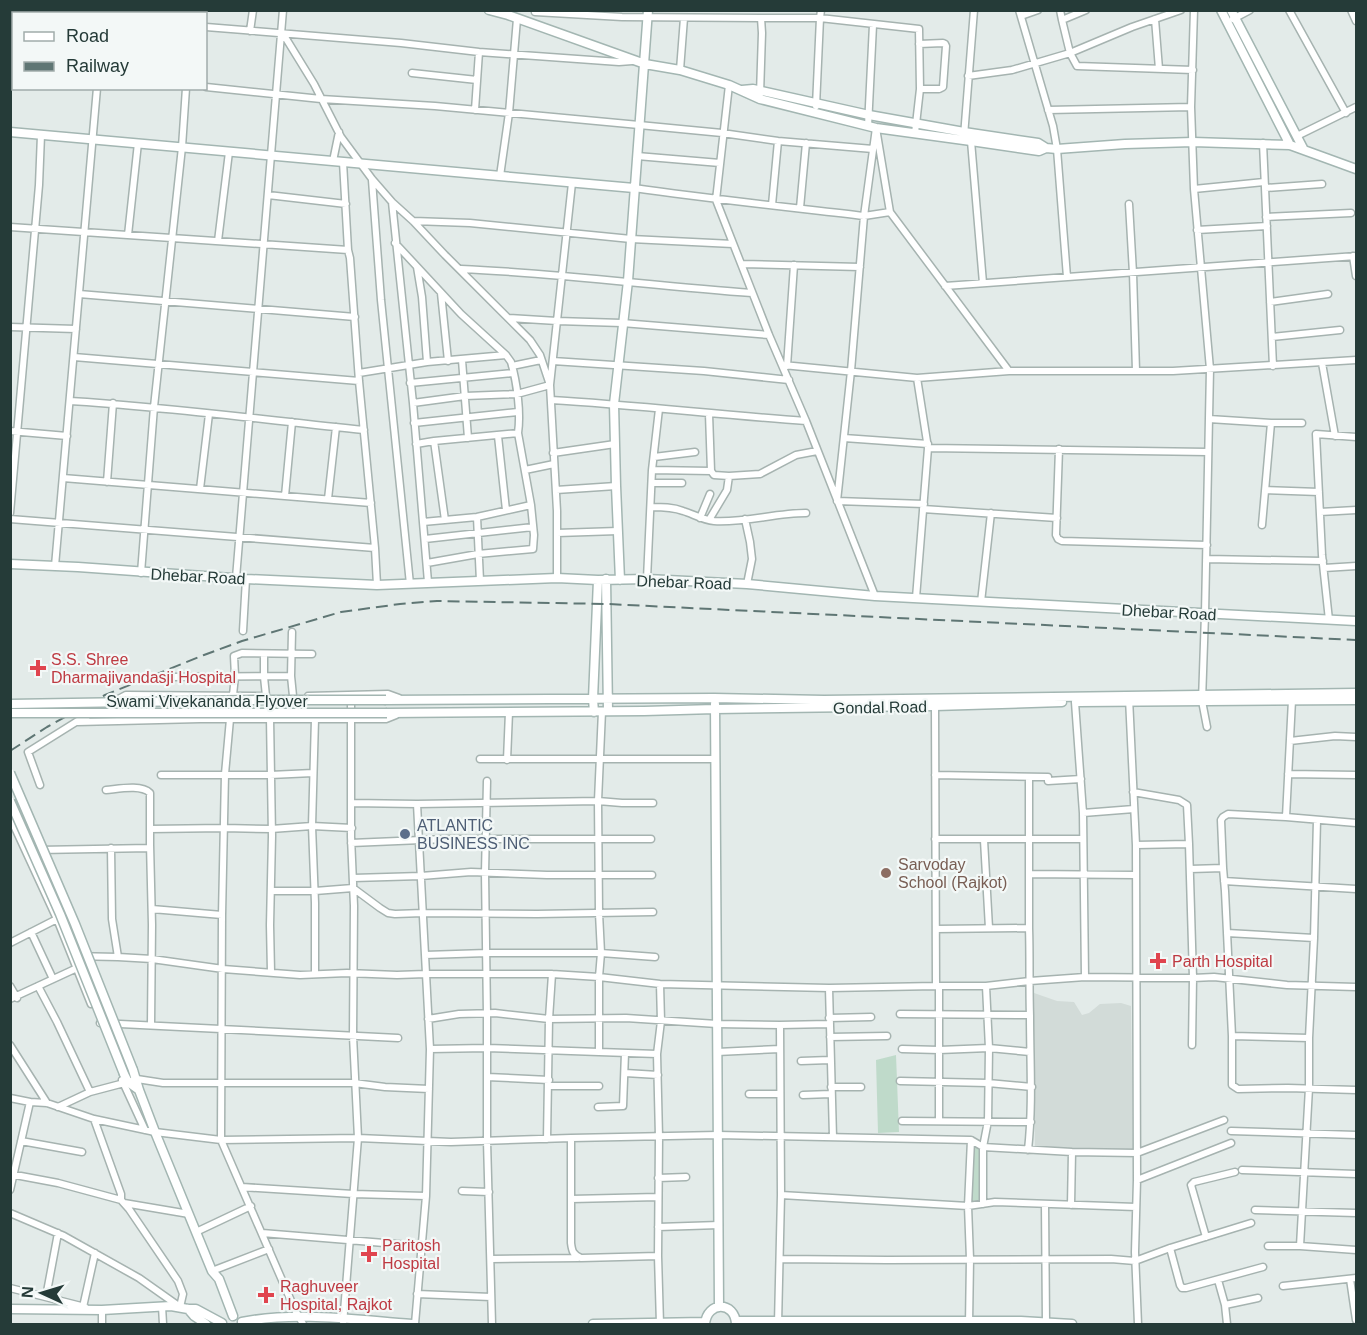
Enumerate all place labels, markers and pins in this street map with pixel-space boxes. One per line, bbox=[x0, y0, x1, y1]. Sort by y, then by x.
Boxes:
place label: S.S. Shree Dharmajivandasji Hospital bbox=[51, 651, 236, 686]
marker: S.S. Shree Dharmajivandasji Hospital bbox=[29, 659, 47, 677]
place label: ATLANTIC BUSINESS INC bbox=[417, 817, 530, 852]
marker: ATLANTIC BUSINESS INC bbox=[398, 827, 412, 841]
place label: Sarvoday School (Rajkot) bbox=[898, 856, 1007, 891]
marker: Sarvoday School (Rajkot) bbox=[879, 866, 893, 880]
marker: Parth Hospital bbox=[1149, 952, 1167, 970]
place label: Parth Hospital bbox=[1172, 953, 1273, 970]
place label: Paritosh Hospital bbox=[382, 1237, 441, 1272]
marker: Paritosh Hospital bbox=[360, 1245, 378, 1263]
place label: Raghuveer Hospital, Rajkot bbox=[280, 1278, 393, 1313]
marker: Raghuveer Hospital, Rajkot bbox=[257, 1286, 275, 1304]

